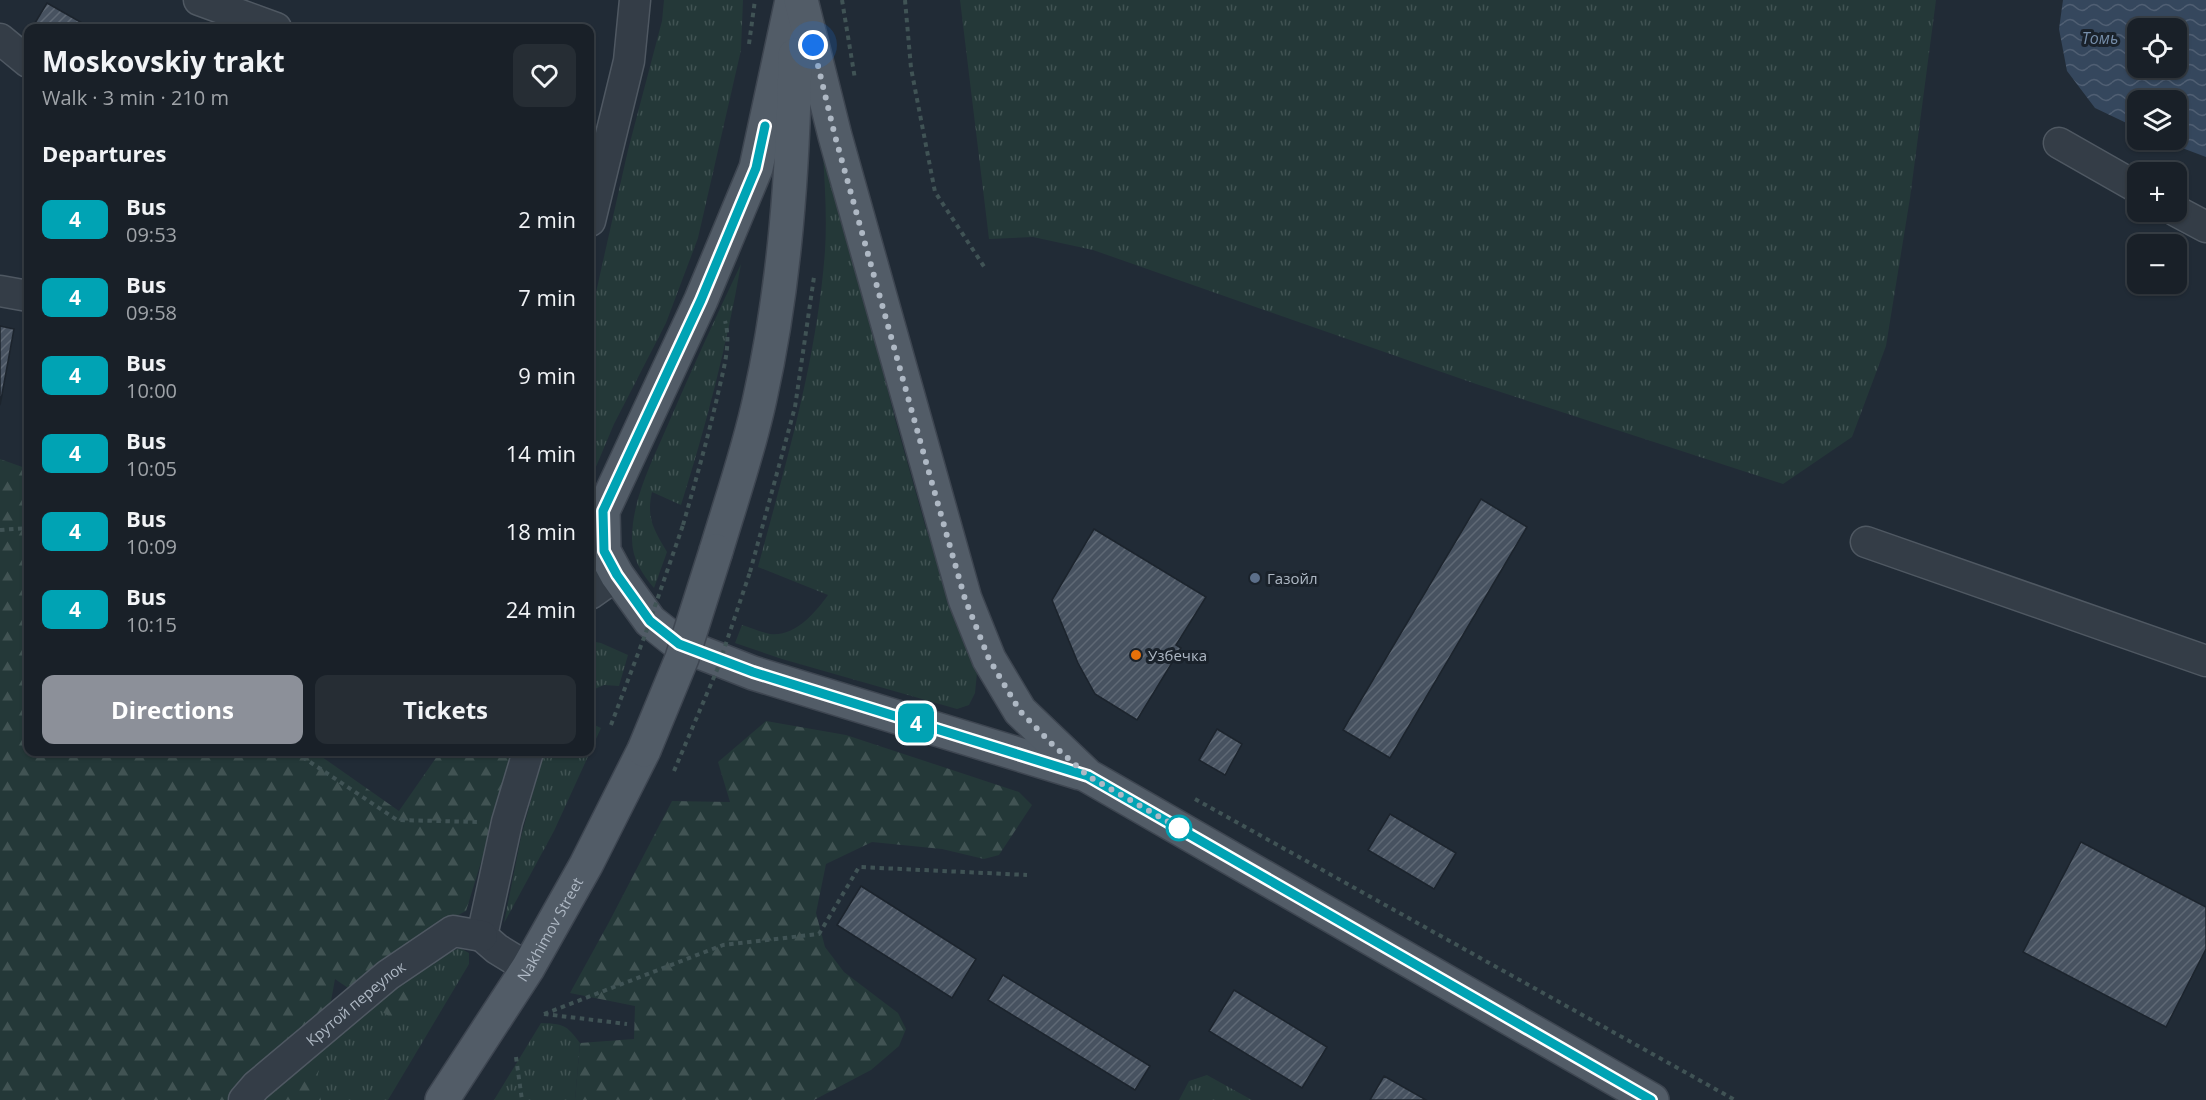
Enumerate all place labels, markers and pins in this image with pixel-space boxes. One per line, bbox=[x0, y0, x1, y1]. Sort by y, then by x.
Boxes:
place label: Газойл bbox=[1267, 568, 1318, 588]
marker: Газойл bbox=[1248, 571, 1262, 585]
place label: Узбечка bbox=[1148, 645, 1207, 665]
marker: Узбечка bbox=[1129, 648, 1143, 662]
unlabelled marker bbox=[1166, 815, 1192, 841]

